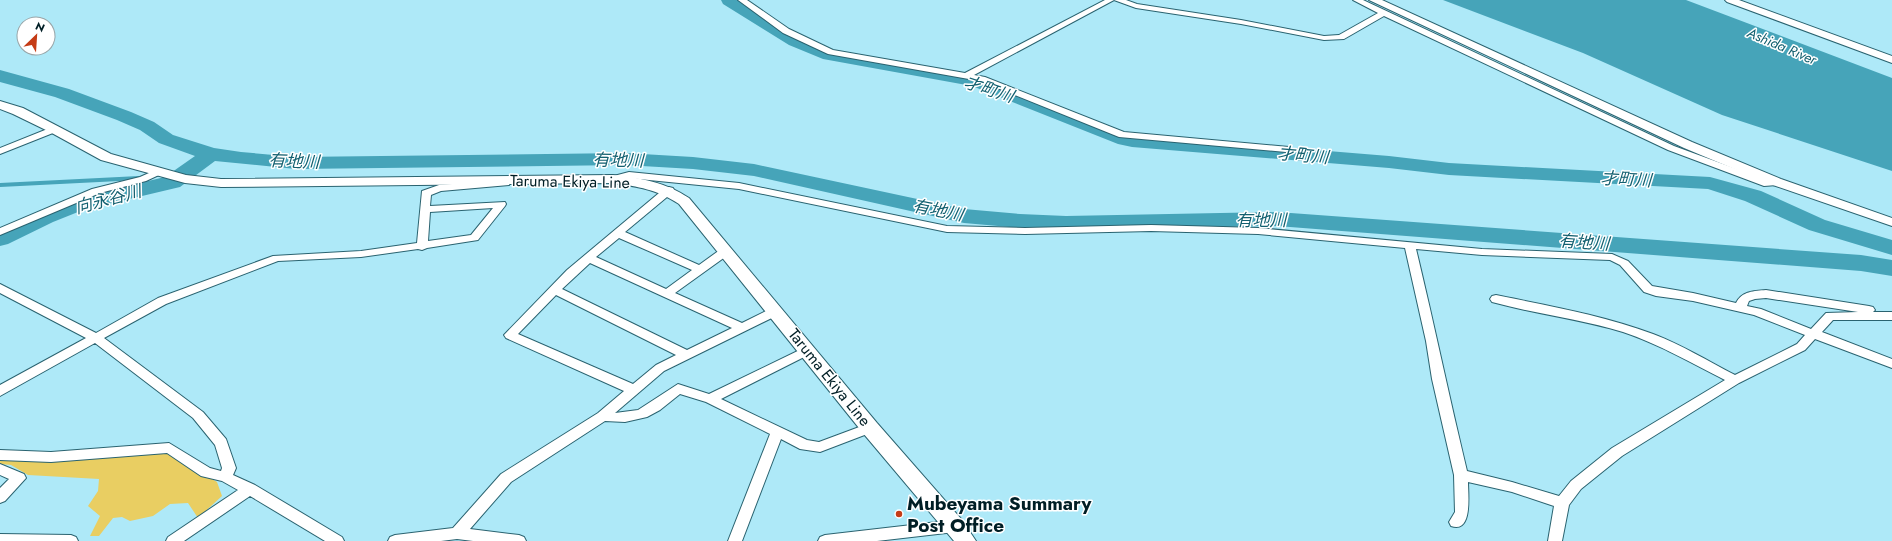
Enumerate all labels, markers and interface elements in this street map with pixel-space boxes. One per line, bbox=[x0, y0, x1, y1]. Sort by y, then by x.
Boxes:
north arrow bbox=[16, 16, 56, 56]
text: N bbox=[33, 18, 48, 36]
water label: Ashida River bbox=[1743, 22, 1821, 70]
water label: 才町川 bbox=[961, 70, 1019, 109]
water label: 才町川 bbox=[1277, 141, 1331, 169]
water label: 有地川 bbox=[268, 148, 322, 174]
water label: 有地川 bbox=[592, 148, 646, 172]
water label: 才町川 bbox=[1600, 166, 1654, 192]
street label: Taruma Ekiya Line bbox=[510, 169, 630, 194]
water label: 向永谷川 bbox=[72, 178, 146, 219]
water label: 有地川 bbox=[911, 193, 967, 227]
water label: 有地川 bbox=[1236, 208, 1288, 232]
water label: 有地川 bbox=[1558, 228, 1612, 256]
street label: Taruma Ekiya Line bbox=[783, 323, 876, 431]
place label: Mubeyama Summary Post Office bbox=[907, 490, 1092, 539]
marker: Mubeyama Summary Post Office bbox=[894, 509, 904, 519]

